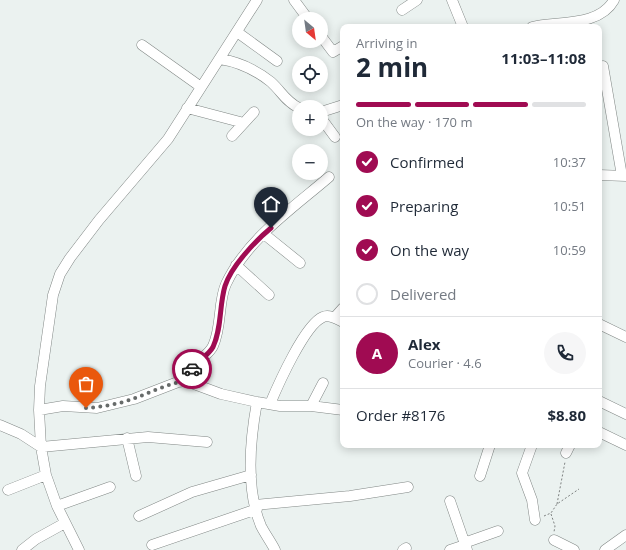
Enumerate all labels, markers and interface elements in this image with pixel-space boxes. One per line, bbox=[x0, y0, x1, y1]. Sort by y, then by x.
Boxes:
north arrow bbox=[292, 12, 328, 48]
map controls bbox=[292, 12, 328, 180]
text: Arriving in bbox=[356, 34, 418, 52]
text: 11:03–11:08 bbox=[501, 48, 586, 68]
text: 2 min bbox=[356, 49, 428, 85]
button: locate bbox=[292, 56, 328, 92]
button: + bbox=[292, 100, 328, 136]
text: On the way · 170 m bbox=[356, 113, 472, 131]
button: − bbox=[292, 144, 328, 180]
icon: check bbox=[356, 151, 378, 173]
text: Confirmed bbox=[390, 152, 464, 172]
text: 10:37 bbox=[553, 153, 586, 171]
pin bbox=[254, 187, 288, 228]
icon: home bbox=[260, 193, 282, 215]
icon: check bbox=[356, 195, 378, 217]
text: Preparing bbox=[390, 196, 458, 216]
text: 10:51 bbox=[553, 197, 586, 215]
icon: check bbox=[356, 239, 378, 261]
text: On the way bbox=[390, 240, 469, 260]
text: 10:59 bbox=[553, 241, 586, 259]
text: Delivered bbox=[390, 284, 457, 304]
button: phone bbox=[544, 332, 586, 374]
text: Alex bbox=[408, 334, 440, 354]
text: A bbox=[372, 343, 382, 363]
courier bbox=[172, 349, 212, 389]
text: Courier · 4.6 bbox=[408, 354, 482, 372]
icon: car bbox=[181, 358, 203, 380]
pin bbox=[69, 367, 103, 408]
icon: bag bbox=[75, 373, 97, 395]
text: Order #8176 bbox=[356, 405, 445, 425]
text: $8.80 bbox=[547, 405, 586, 425]

